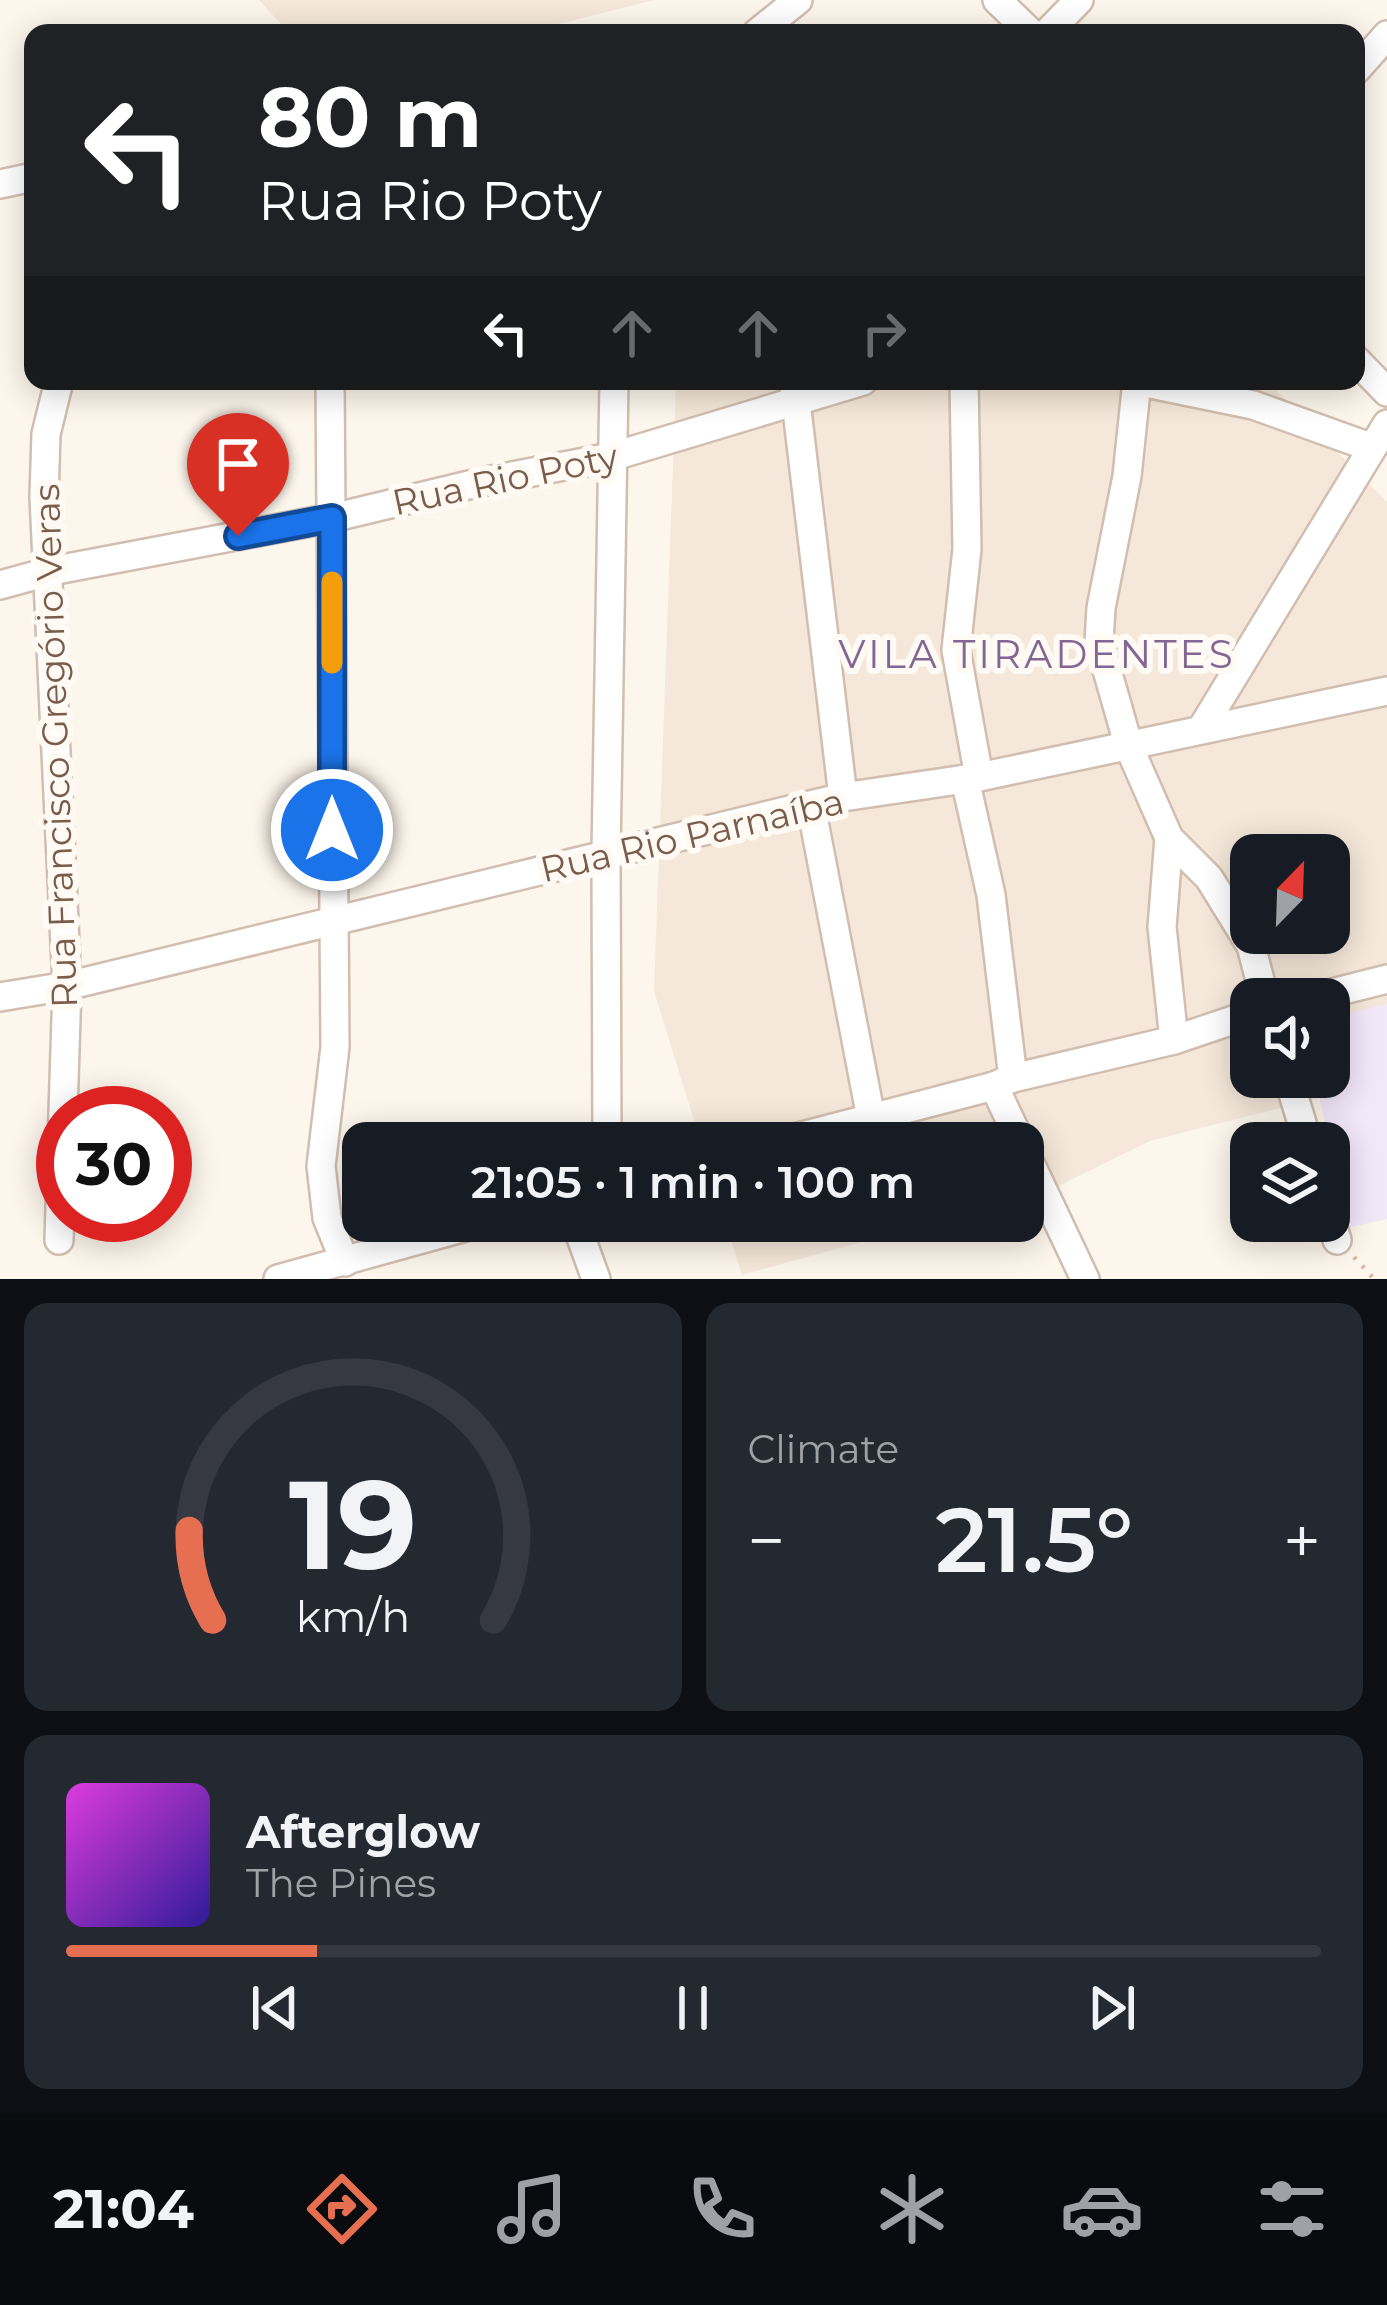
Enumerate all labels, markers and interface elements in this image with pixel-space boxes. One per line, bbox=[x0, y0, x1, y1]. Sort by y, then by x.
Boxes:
text: 80 m bbox=[258, 66, 482, 168]
icon: left bbox=[60, 72, 216, 228]
text: Rua Rio Poty bbox=[258, 168, 602, 234]
icon: left bbox=[473, 300, 539, 366]
icon: ahead bbox=[599, 300, 665, 366]
icon: ahead bbox=[725, 300, 791, 366]
icon: right bbox=[851, 300, 917, 366]
pin bbox=[187, 413, 289, 536]
icon: arrive bbox=[205, 431, 271, 497]
street label: Rua Rio Poty bbox=[388, 434, 622, 524]
street label: Rua Francisco Gregório Veras bbox=[24, 483, 86, 1009]
district label: VILA TIRADENTES bbox=[838, 630, 1236, 678]
position arrow bbox=[269, 767, 395, 893]
street label: Rua Rio Parnaíba bbox=[536, 779, 848, 891]
north arrow bbox=[1230, 834, 1350, 954]
map controls bbox=[1230, 834, 1350, 1242]
button: sound bbox=[1230, 978, 1350, 1098]
speed limit sign: 30 bbox=[36, 1086, 192, 1242]
button: layers bbox=[1230, 1122, 1350, 1242]
text: 21:05 · 1 min · 100 m bbox=[471, 1154, 915, 1209]
text: Climate bbox=[748, 1425, 899, 1473]
text: 19 bbox=[289, 1448, 417, 1600]
text: 21.5° bbox=[935, 1485, 1133, 1595]
text: − bbox=[748, 1500, 785, 1581]
text: + bbox=[1283, 1500, 1321, 1581]
text: km/h bbox=[296, 1590, 410, 1643]
text: Afterglow bbox=[246, 1804, 480, 1859]
text: The Pines bbox=[246, 1859, 436, 1907]
icon: previous bbox=[242, 1975, 308, 2041]
icon: pause bbox=[660, 1975, 726, 2041]
icon: next bbox=[1079, 1975, 1145, 2041]
icon: directions bbox=[300, 2167, 384, 2251]
icon: music bbox=[490, 2167, 574, 2251]
icon: phone bbox=[680, 2167, 764, 2251]
icon: climate bbox=[870, 2167, 954, 2251]
icon: car bbox=[1060, 2167, 1144, 2251]
icon: filters bbox=[1250, 2167, 1334, 2251]
text: 21:04 bbox=[53, 2176, 194, 2242]

